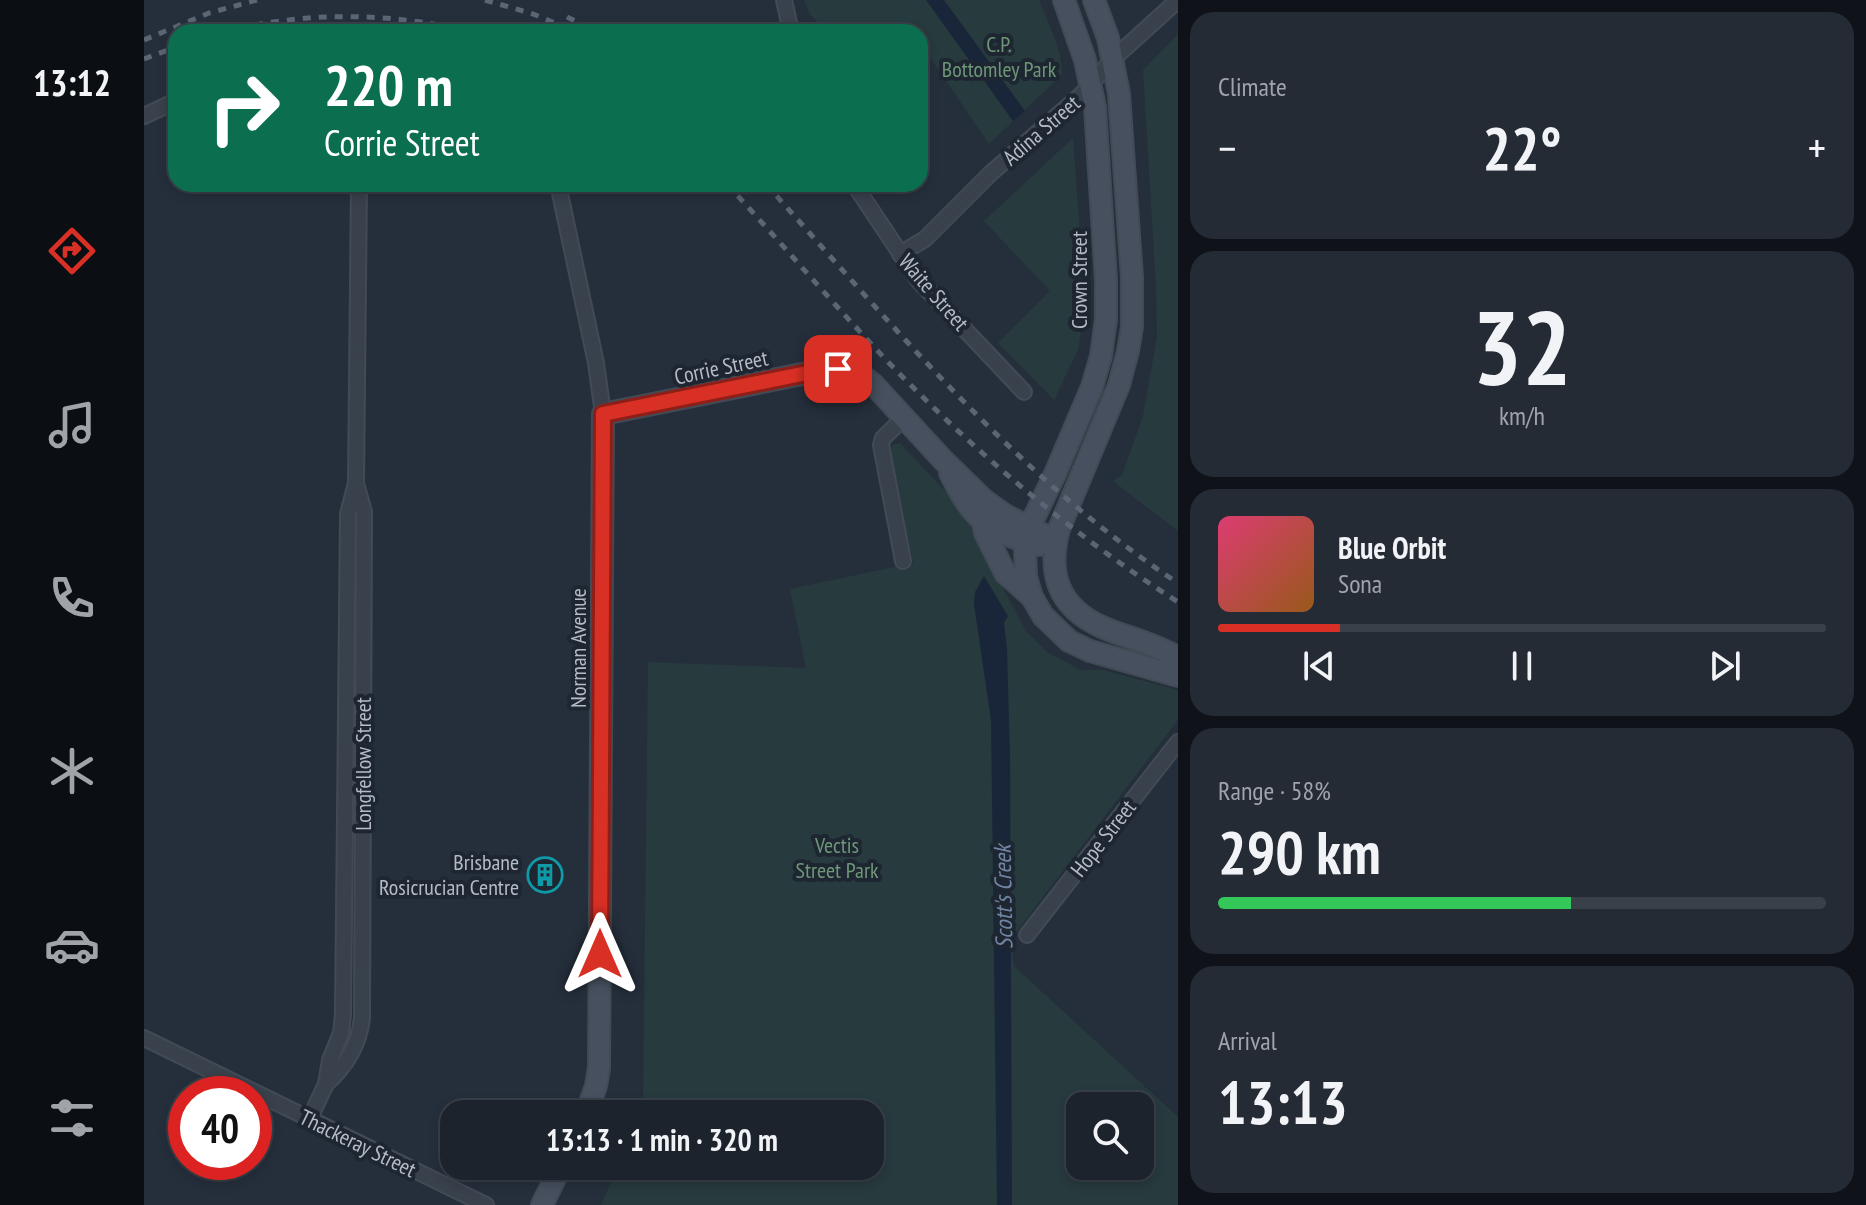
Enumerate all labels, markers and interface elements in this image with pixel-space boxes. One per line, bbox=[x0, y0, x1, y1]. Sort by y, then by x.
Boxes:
park label: C.P. Bottomley Park bbox=[942, 30, 1057, 83]
text: 220 m bbox=[324, 49, 453, 121]
icon: right bbox=[192, 56, 296, 160]
text: 13:12 bbox=[33, 59, 111, 106]
text: Climate bbox=[1218, 70, 1287, 103]
street label: Adina Street bbox=[997, 89, 1085, 171]
text: 22° bbox=[1482, 109, 1562, 187]
text: Corrie Street bbox=[324, 119, 480, 166]
text: − bbox=[1218, 119, 1236, 176]
text: + bbox=[1808, 119, 1826, 176]
icon: directions bbox=[44, 223, 100, 279]
street label: Crown Street bbox=[1065, 231, 1093, 329]
street label: Waite Street bbox=[893, 248, 975, 336]
text: 32 bbox=[1472, 279, 1572, 414]
pin bbox=[804, 335, 872, 403]
street label: Corrie Street bbox=[672, 343, 770, 391]
icon: arrive bbox=[816, 347, 860, 391]
icon: music bbox=[44, 397, 100, 453]
text: km/h bbox=[1499, 399, 1545, 432]
text: Blue Orbit bbox=[1338, 528, 1446, 567]
text: Sona bbox=[1338, 567, 1382, 600]
icon: phone bbox=[44, 570, 100, 626]
street label: Norman Avenue bbox=[564, 588, 592, 708]
icon: previous bbox=[1297, 644, 1341, 688]
icon: pause bbox=[1500, 644, 1544, 688]
icon: next bbox=[1703, 644, 1747, 688]
street label: Longfellow Street bbox=[349, 697, 377, 831]
icon: climate bbox=[44, 743, 100, 799]
text: Range · 58% bbox=[1218, 774, 1331, 807]
street label: Hope Street bbox=[1064, 794, 1142, 882]
text: 290 km bbox=[1218, 813, 1381, 891]
park label: Vectis Street Park bbox=[796, 831, 879, 884]
water label: Scott's Creek bbox=[987, 842, 1019, 950]
place label: Brisbane Rosicrucian Centre bbox=[379, 848, 519, 901]
building icon: Brisbane Rosicrucian Centre bbox=[526, 856, 564, 894]
position arrow bbox=[558, 912, 642, 996]
icon: car bbox=[44, 917, 100, 973]
text: Arrival bbox=[1218, 1024, 1277, 1057]
text: 13:13 bbox=[1218, 1063, 1348, 1141]
speed limit sign: 40 bbox=[168, 1076, 272, 1180]
icon: filters bbox=[44, 1090, 100, 1146]
map controls bbox=[1066, 1092, 1154, 1180]
button: search bbox=[1066, 1092, 1154, 1180]
street label: Thackeray Street bbox=[295, 1103, 421, 1183]
text: 13:13 · 1 min · 320 m bbox=[546, 1120, 778, 1159]

